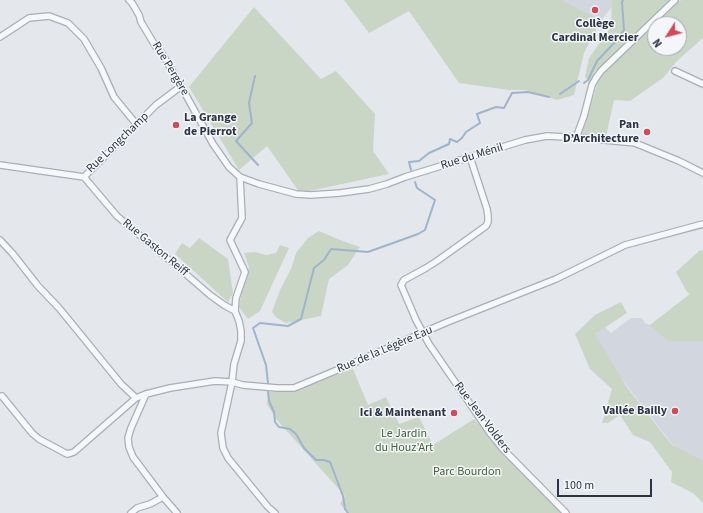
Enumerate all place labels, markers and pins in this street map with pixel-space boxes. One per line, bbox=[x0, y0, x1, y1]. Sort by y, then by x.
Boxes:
marker: Collège Cardinal Mercier bbox=[590, 5, 600, 15]
place label: Collège Cardinal Mercier bbox=[551, 17, 639, 45]
place label: La Grange de Pierrot bbox=[184, 111, 237, 139]
place label: Pan D’Architecture bbox=[563, 118, 639, 146]
marker: La Grange de Pierrot bbox=[171, 120, 181, 130]
marker: Pan D’Architecture bbox=[642, 127, 652, 137]
place label: Vallée Bailly bbox=[603, 404, 667, 418]
place label: Ici & Maintenant bbox=[360, 406, 446, 420]
marker: Vallée Bailly bbox=[670, 406, 680, 416]
marker: Ici & Maintenant bbox=[449, 408, 459, 418]

